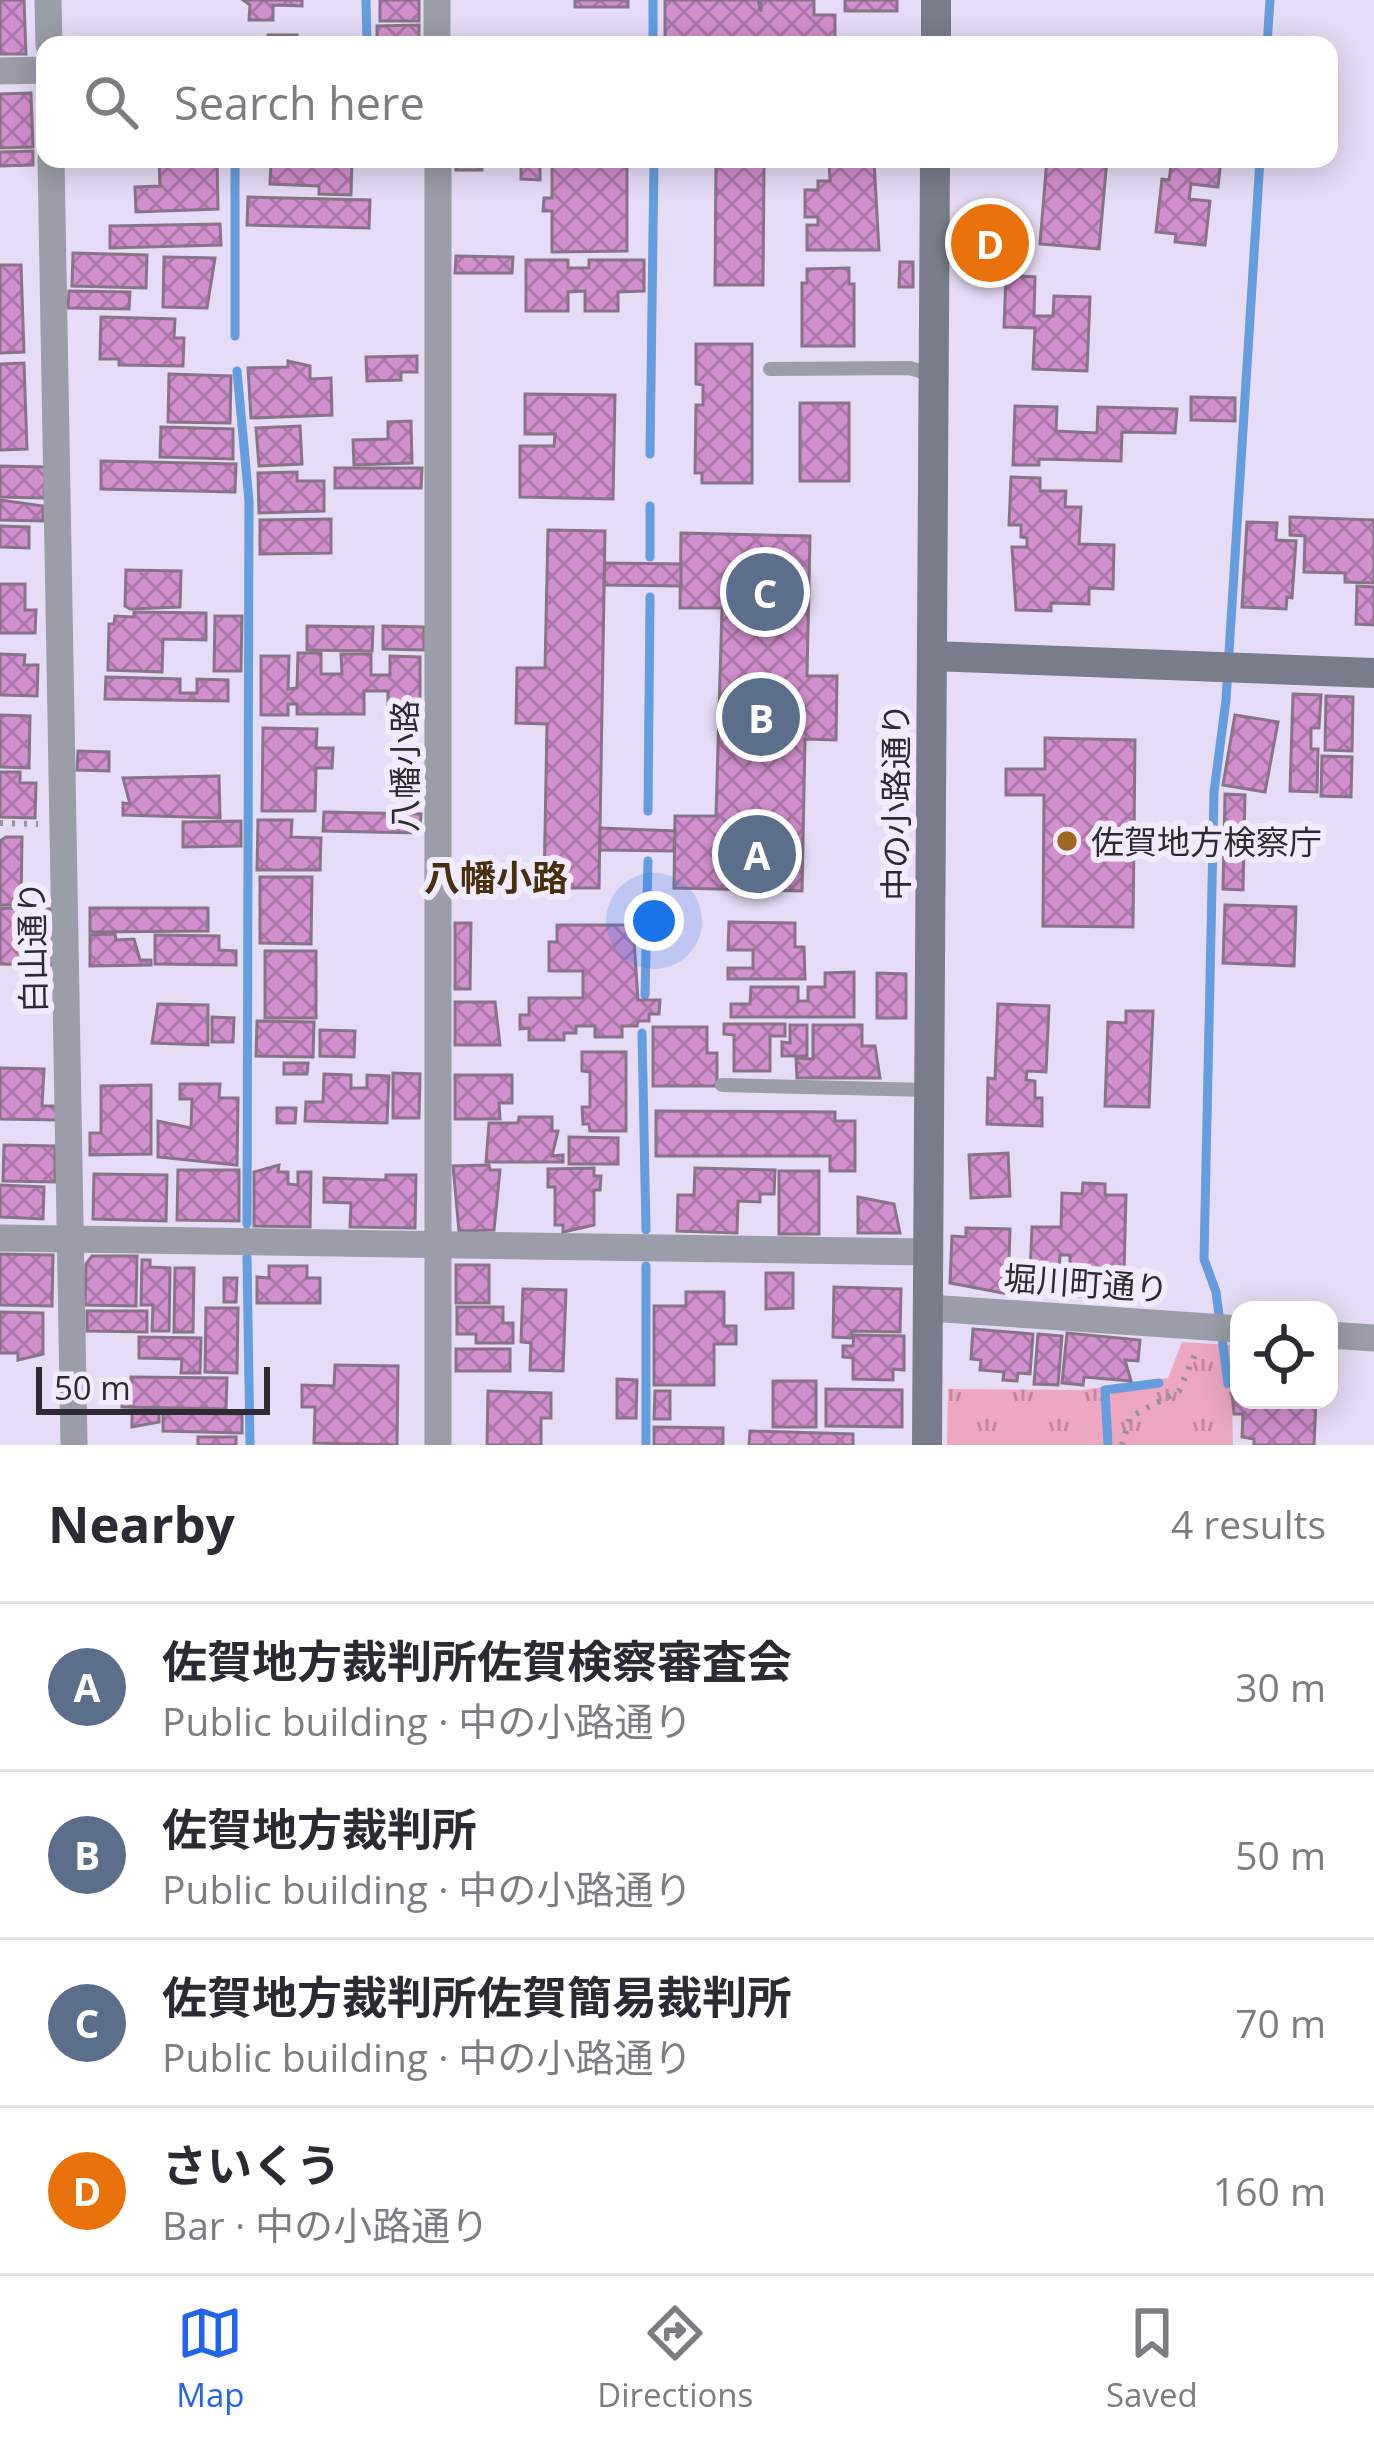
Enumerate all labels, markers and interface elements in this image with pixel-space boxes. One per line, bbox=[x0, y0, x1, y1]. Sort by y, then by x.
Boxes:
search box bbox=[36, 36, 1338, 168]
icon: search bbox=[78, 69, 144, 135]
text: Search here bbox=[174, 72, 425, 133]
pin: D bbox=[951, 198, 1029, 288]
pin: C bbox=[726, 547, 804, 637]
pin: B bbox=[722, 672, 800, 762]
street label: 八幡小路 bbox=[382, 700, 427, 832]
street label: 中の小路通り bbox=[873, 703, 918, 901]
pin: A bbox=[718, 809, 796, 899]
place label: 佐賀地方検察庁 bbox=[1091, 819, 1322, 864]
marker: 佐賀地方検察庁 bbox=[1054, 828, 1080, 854]
district label: 八幡小路 bbox=[424, 853, 568, 902]
street label: 白山通り bbox=[8, 881, 56, 1013]
your location bbox=[624, 891, 684, 951]
street label: 堀川町通り bbox=[1002, 1255, 1170, 1311]
map controls bbox=[1230, 1301, 1338, 1409]
button: locate bbox=[1230, 1301, 1338, 1409]
scale bar bbox=[36, 1361, 270, 1414]
text: 50 m bbox=[54, 1365, 131, 1410]
text: Nearby bbox=[48, 1488, 235, 1558]
text: 4 results bbox=[1171, 1497, 1326, 1550]
text: 佐賀地方裁判所佐賀検察審査会 bbox=[162, 1630, 792, 1691]
text: A bbox=[74, 1660, 100, 1713]
text: 30 m bbox=[1235, 1660, 1326, 1713]
text: Public building · 中の小路通り bbox=[162, 1694, 693, 1747]
text: 佐賀地方裁判所 bbox=[162, 1798, 477, 1859]
text: B bbox=[74, 1828, 100, 1881]
text: 50 m bbox=[1235, 1828, 1326, 1881]
text: Public building · 中の小路通り bbox=[162, 1862, 693, 1915]
text: 佐賀地方裁判所佐賀簡易裁判所 bbox=[162, 1966, 792, 2027]
text: C bbox=[75, 1996, 99, 2049]
text: 70 m bbox=[1235, 1996, 1326, 2049]
text: Public building · 中の小路通り bbox=[162, 2030, 693, 2083]
text: さいくう bbox=[162, 2134, 341, 2195]
text: D bbox=[73, 2164, 101, 2217]
text: 160 m bbox=[1213, 2164, 1326, 2217]
text: Bar · 中の小路通り bbox=[162, 2198, 489, 2251]
tab: Map bbox=[176, 2300, 245, 2417]
tab: Directions bbox=[597, 2300, 753, 2417]
tab: Saved bbox=[1106, 2300, 1198, 2417]

